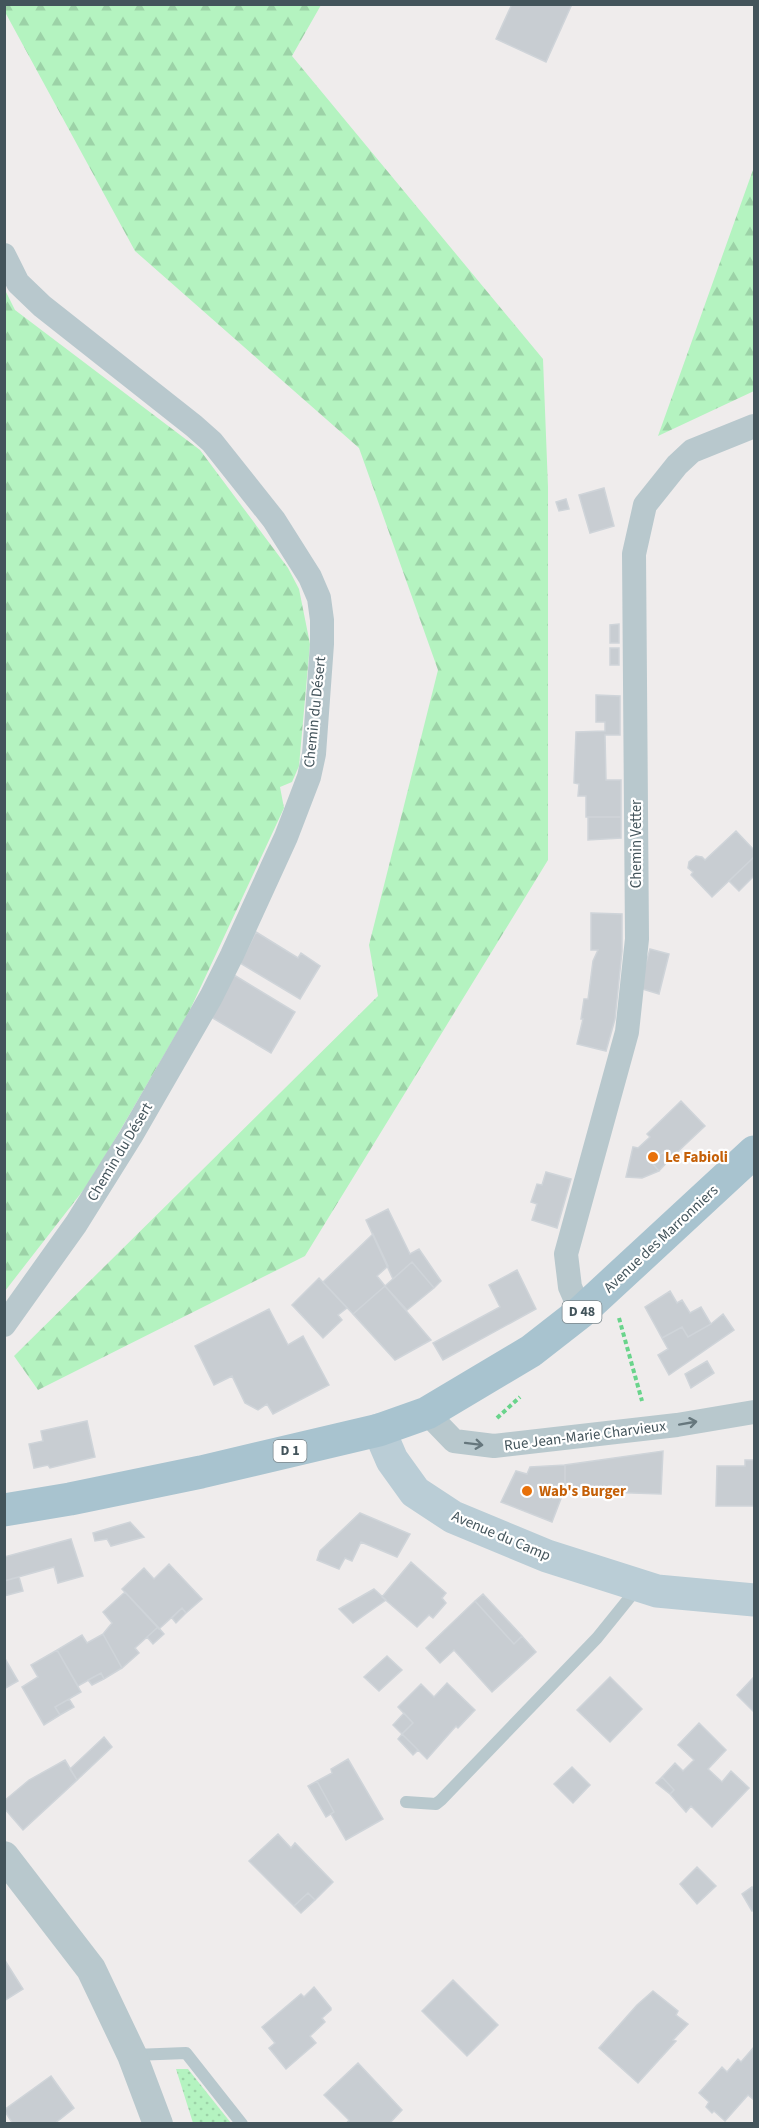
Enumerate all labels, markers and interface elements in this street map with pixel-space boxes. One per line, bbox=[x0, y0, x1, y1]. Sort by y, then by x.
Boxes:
street label: Chemin du Désert bbox=[299, 655, 331, 769]
street label: Chemin Vetter bbox=[626, 799, 647, 888]
street label: Chemin du Désert bbox=[82, 1099, 158, 1205]
place label: Le Fabioli bbox=[665, 1147, 728, 1168]
marker: Le Fabioli bbox=[646, 1150, 660, 1164]
street label: Avenue des Marronniers bbox=[599, 1180, 723, 1298]
road number: D 48 bbox=[562, 1301, 602, 1323]
street label: Rue Jean-Marie Charvieux bbox=[503, 1416, 667, 1456]
one-way arrow bbox=[678, 1418, 698, 1429]
one-way arrow bbox=[463, 1438, 483, 1449]
road number: D 1 bbox=[274, 1440, 306, 1462]
place label: Wab's Burger bbox=[539, 1481, 626, 1502]
marker: Wab's Burger bbox=[520, 1484, 534, 1498]
street label: Avenue du Camp bbox=[448, 1506, 554, 1566]

